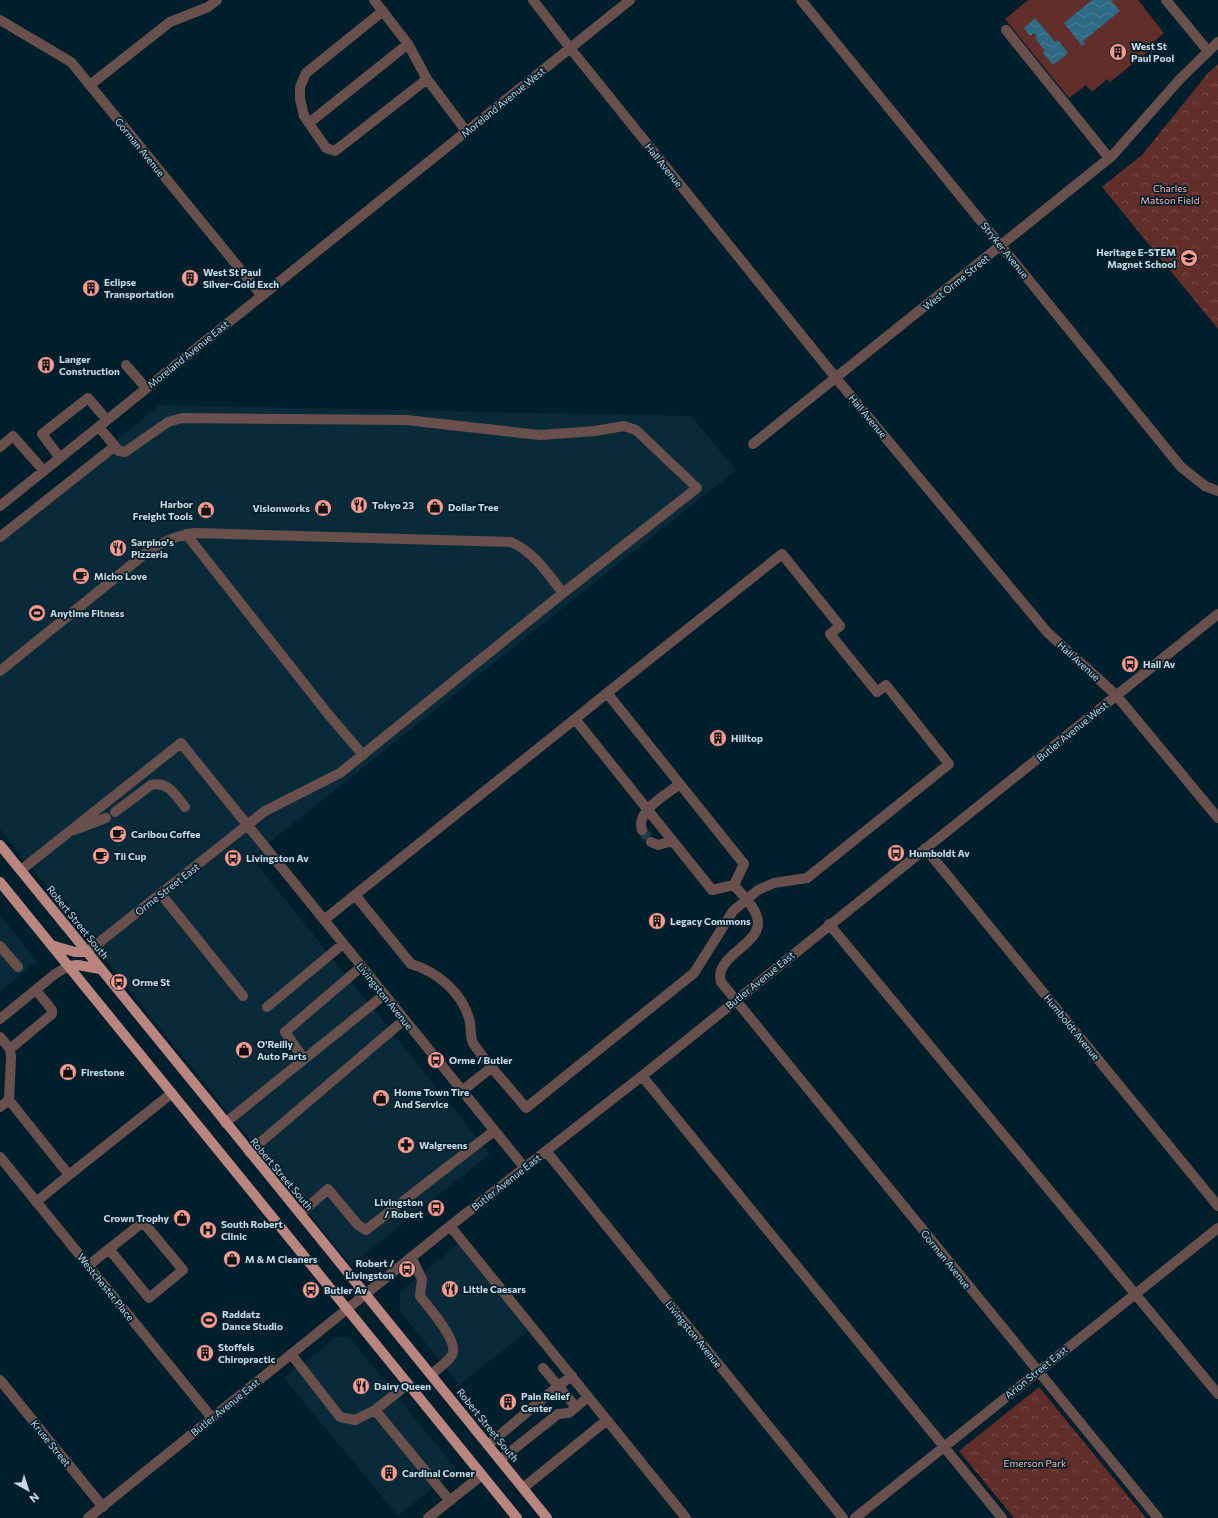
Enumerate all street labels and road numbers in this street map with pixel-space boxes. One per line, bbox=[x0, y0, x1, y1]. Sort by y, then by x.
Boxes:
street label: Moreland Avenue West bbox=[459, 64, 547, 140]
street label: Gorman Avenue bbox=[113, 115, 167, 179]
street label: Hall Avenue bbox=[643, 141, 685, 189]
street label: Stryker Avenue bbox=[979, 220, 1031, 280]
street label: West Orme Street bbox=[920, 252, 992, 312]
street label: Moreland Avenue East bbox=[145, 318, 231, 390]
street label: Hall Avenue bbox=[846, 392, 890, 440]
street label: Hall Avenue bbox=[1055, 639, 1103, 683]
street label: Butler Avenue West bbox=[1034, 698, 1110, 764]
street label: Orme Street East bbox=[133, 860, 201, 918]
street label: Robert Street South bbox=[45, 883, 111, 961]
street label: Butler Avenue East bbox=[723, 949, 797, 1011]
street label: Livingston Avenue bbox=[354, 960, 416, 1032]
street label: Humboldt Avenue bbox=[1042, 992, 1102, 1062]
street label: Robert Street South bbox=[248, 1135, 316, 1213]
street label: Butler Avenue East bbox=[469, 1151, 543, 1213]
street label: Gorman Avenue bbox=[919, 1227, 973, 1291]
street label: Westchester Place bbox=[75, 1251, 137, 1323]
street label: Livingston Avenue bbox=[663, 1298, 725, 1370]
street label: Arion Street East bbox=[1002, 1343, 1070, 1401]
street label: Butler Avenue East bbox=[188, 1376, 262, 1438]
street label: Robert Street South bbox=[455, 1386, 521, 1464]
street label: Kruse Street bbox=[29, 1417, 73, 1469]

